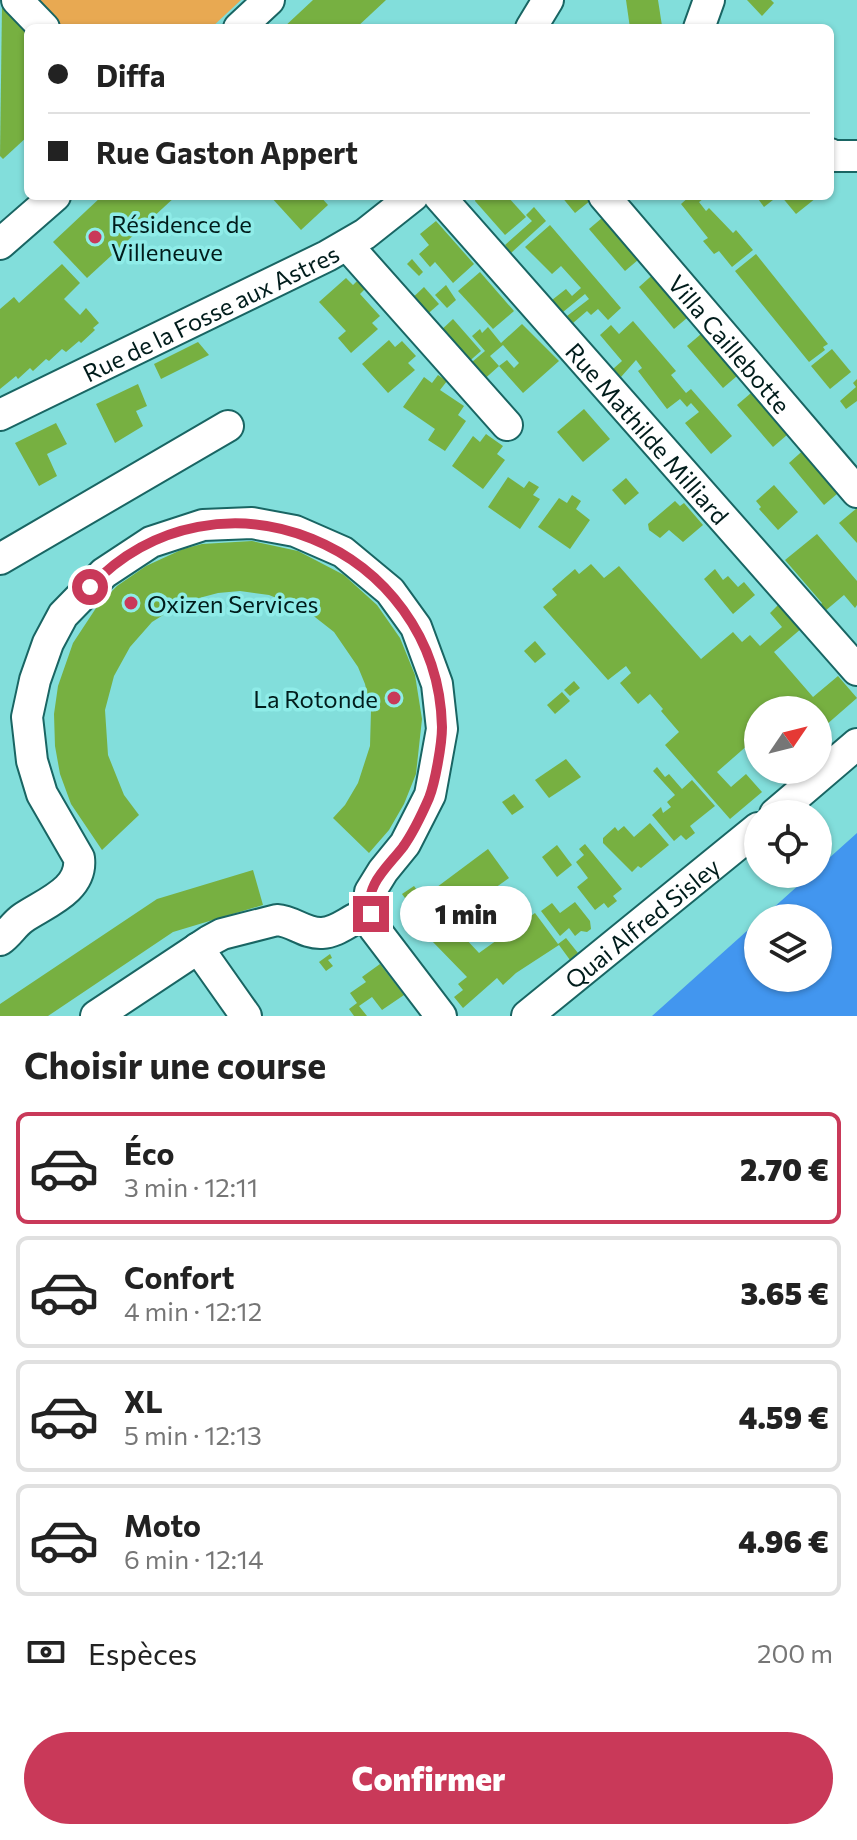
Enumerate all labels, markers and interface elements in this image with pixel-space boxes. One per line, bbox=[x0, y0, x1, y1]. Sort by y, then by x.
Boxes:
text: Diffa bbox=[96, 56, 166, 93]
text: Rue Gaston Appert bbox=[96, 133, 358, 170]
place label: Résidence de Villeneuve bbox=[111, 209, 252, 266]
marker: Résidence de Villeneuve bbox=[86, 228, 104, 246]
street label: Rue de la Fosse aux Astres bbox=[78, 238, 344, 387]
street label: Villa Caillebotte bbox=[663, 268, 797, 419]
street label: Rue Mathilde Milliard bbox=[560, 336, 736, 530]
route start bbox=[72, 569, 108, 605]
place label: Oxizen Services bbox=[147, 589, 318, 618]
marker: Oxizen Services bbox=[122, 594, 140, 612]
place label: La Rotonde bbox=[253, 684, 378, 713]
marker: La Rotonde bbox=[385, 689, 403, 707]
north arrow bbox=[744, 696, 832, 784]
map controls bbox=[744, 696, 832, 992]
button: locate bbox=[744, 800, 832, 888]
street label: Quai Alfred Sisley bbox=[559, 851, 725, 994]
callout: 1 min bbox=[399, 886, 531, 942]
route end bbox=[353, 896, 389, 932]
text: 1 min bbox=[435, 898, 497, 929]
button: layers bbox=[744, 904, 832, 992]
text: Choisir une course bbox=[24, 1042, 326, 1086]
icon: car bbox=[28, 1132, 100, 1204]
text: Éco bbox=[124, 1134, 174, 1171]
text: 2.70 € bbox=[740, 1150, 829, 1187]
text: 3 min · 12:11 bbox=[124, 1171, 258, 1202]
icon: car bbox=[28, 1256, 100, 1328]
text: Confort bbox=[124, 1258, 235, 1295]
text: 3.65 € bbox=[740, 1274, 829, 1311]
text: 4 min · 12:12 bbox=[124, 1295, 262, 1326]
icon: car bbox=[28, 1380, 100, 1452]
text: XL bbox=[124, 1382, 163, 1419]
text: 4.59 € bbox=[739, 1398, 829, 1435]
text: 5 min · 12:13 bbox=[124, 1419, 262, 1450]
icon: car bbox=[28, 1504, 100, 1576]
text: Moto bbox=[124, 1506, 201, 1543]
text: 4.96 € bbox=[738, 1522, 829, 1559]
text: 6 min · 12:14 bbox=[124, 1543, 264, 1574]
icon: cash bbox=[24, 1630, 68, 1674]
text: Espèces bbox=[88, 1634, 197, 1671]
text: 200 m bbox=[757, 1637, 833, 1668]
button: Confirmer bbox=[24, 1732, 833, 1824]

